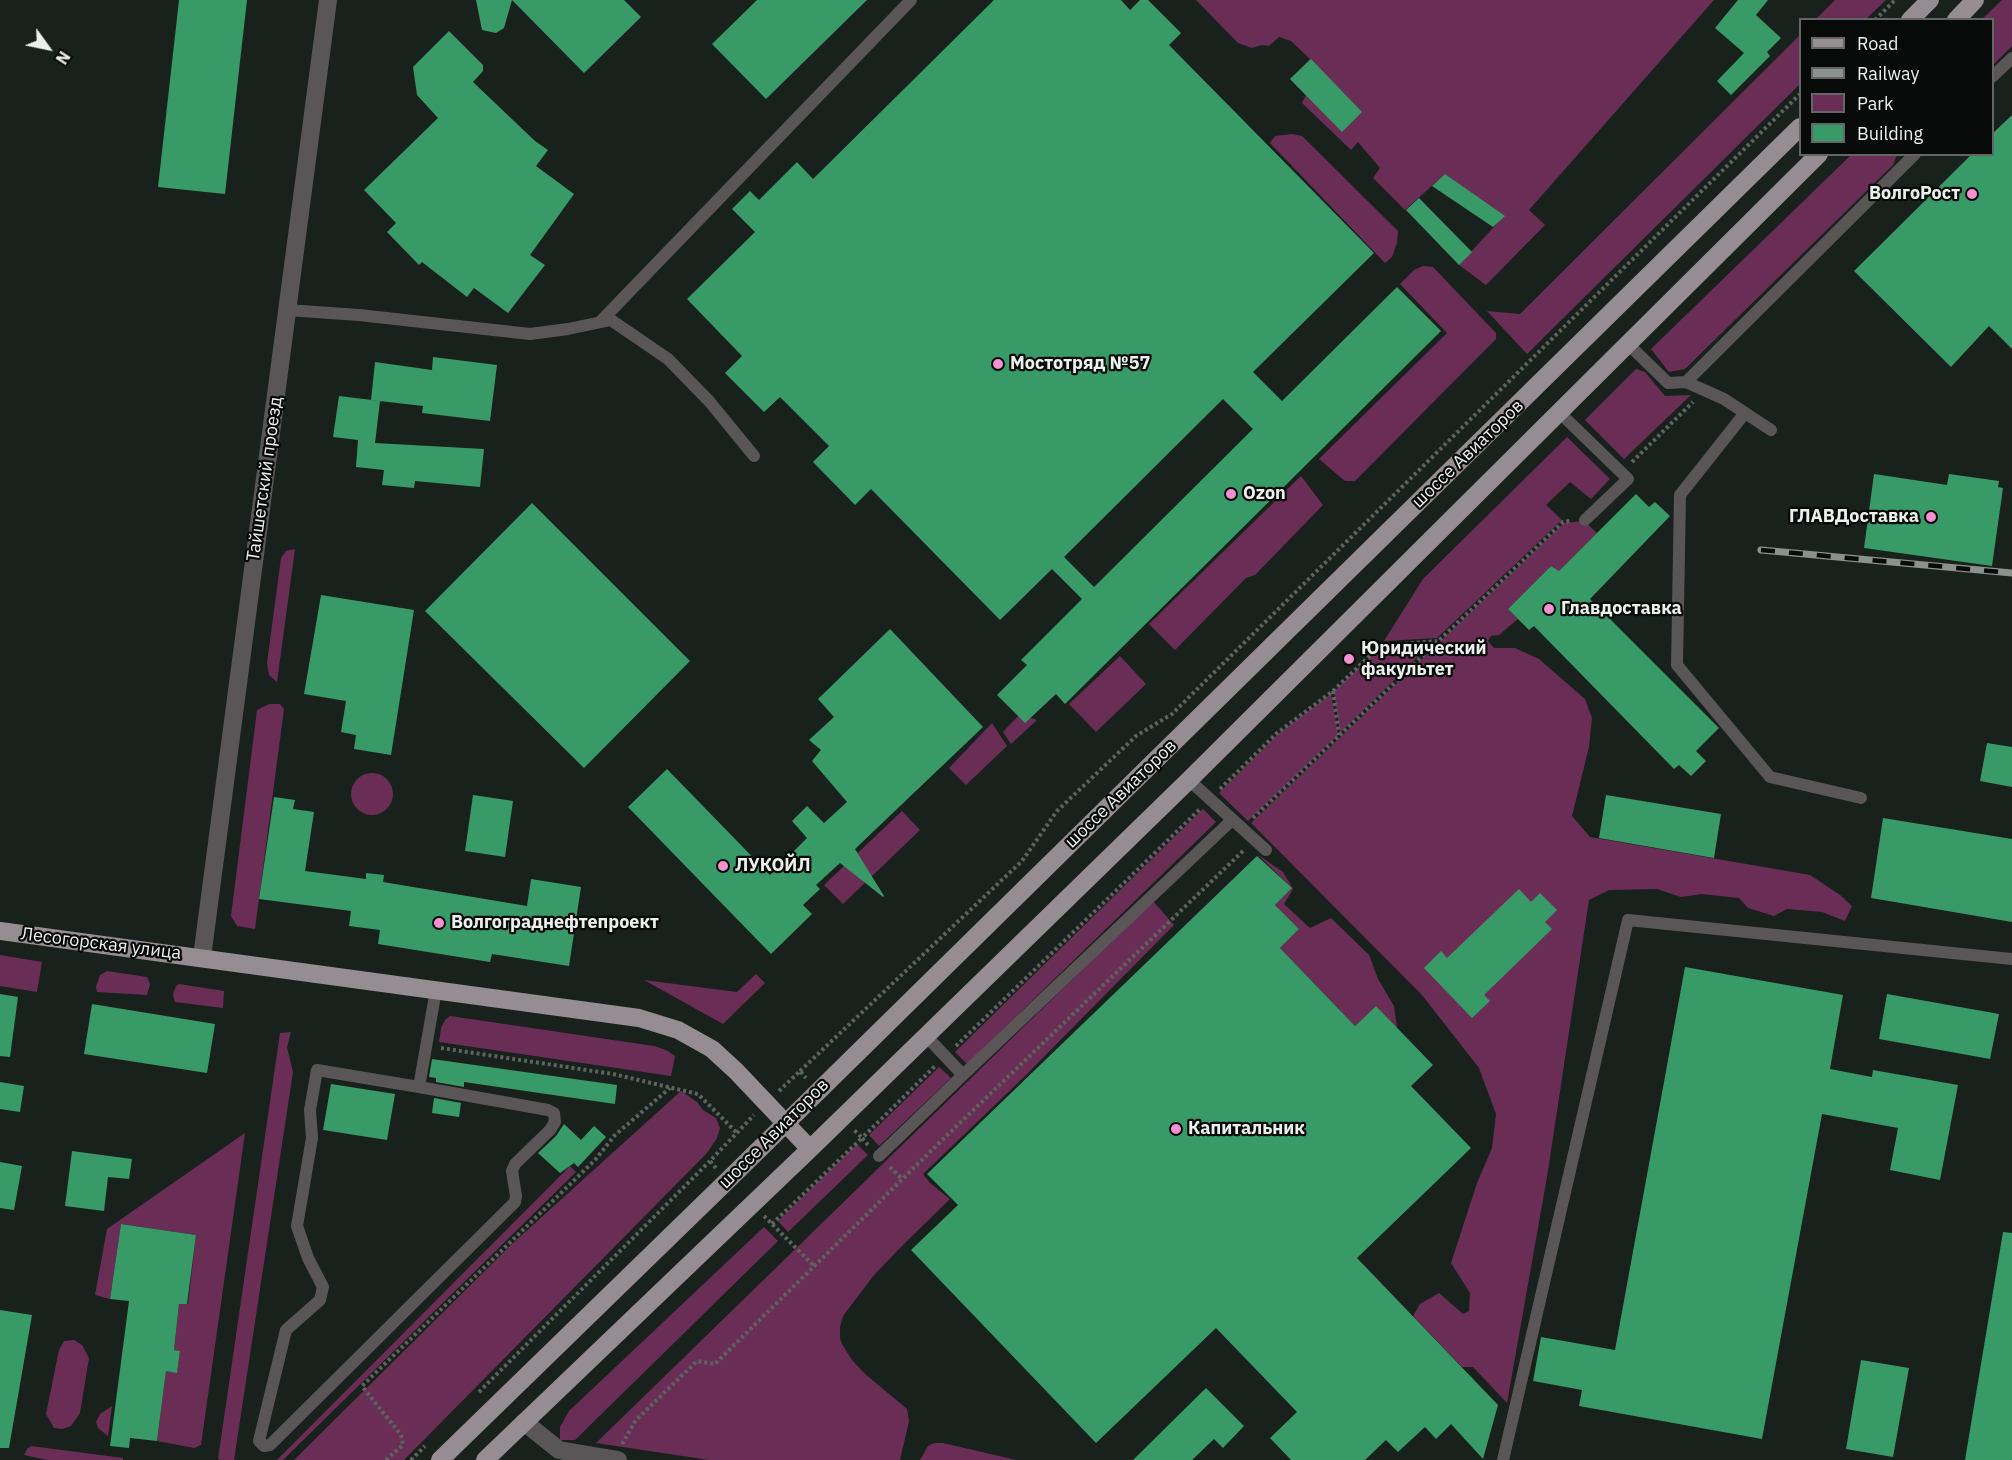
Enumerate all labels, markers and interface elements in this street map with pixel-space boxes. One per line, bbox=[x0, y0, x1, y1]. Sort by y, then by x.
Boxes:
north arrow bbox=[18, 18, 78, 78]
legend bbox=[1799, 18, 1994, 156]
text: Road bbox=[1857, 32, 1898, 55]
text: N bbox=[52, 47, 75, 68]
text: Railway bbox=[1857, 62, 1919, 85]
text: Park bbox=[1857, 92, 1893, 115]
text: Building bbox=[1857, 122, 1923, 145]
place label: ВолгоРост bbox=[1869, 183, 1960, 205]
marker: ВолгоРост bbox=[1965, 187, 1979, 201]
place label: Мостотряд №57 bbox=[1010, 353, 1150, 375]
marker: Мостотряд №57 bbox=[991, 357, 1005, 371]
street label: Тайшетский проезд bbox=[243, 395, 287, 563]
street label: шоссе Авиаторов bbox=[1408, 395, 1528, 513]
place label: Ozon bbox=[1243, 483, 1286, 505]
marker: Ozon bbox=[1224, 487, 1238, 501]
place label: ГЛАВДоставка bbox=[1789, 506, 1919, 528]
marker: ГЛАВДоставка bbox=[1924, 510, 1938, 524]
place label: Главдоставка bbox=[1561, 598, 1682, 620]
marker: Главдоставка bbox=[1542, 602, 1556, 616]
place label: Юридический факультет bbox=[1361, 638, 1487, 680]
marker: Юридический факультет bbox=[1342, 652, 1356, 666]
street label: шоссе Авиаторов bbox=[1061, 735, 1181, 853]
place label: ЛУКОЙЛ bbox=[735, 855, 811, 877]
marker: ЛУКОЙЛ bbox=[716, 859, 730, 873]
place label: Волгограднефтепроект bbox=[451, 912, 659, 934]
marker: Волгограднефтепроект bbox=[432, 916, 446, 930]
street label: Лесогорская улица bbox=[20, 923, 182, 965]
street label: шоссе Авиаторов bbox=[714, 1074, 834, 1194]
place label: Капитальник bbox=[1188, 1118, 1305, 1140]
marker: Капитальник bbox=[1169, 1122, 1183, 1136]

